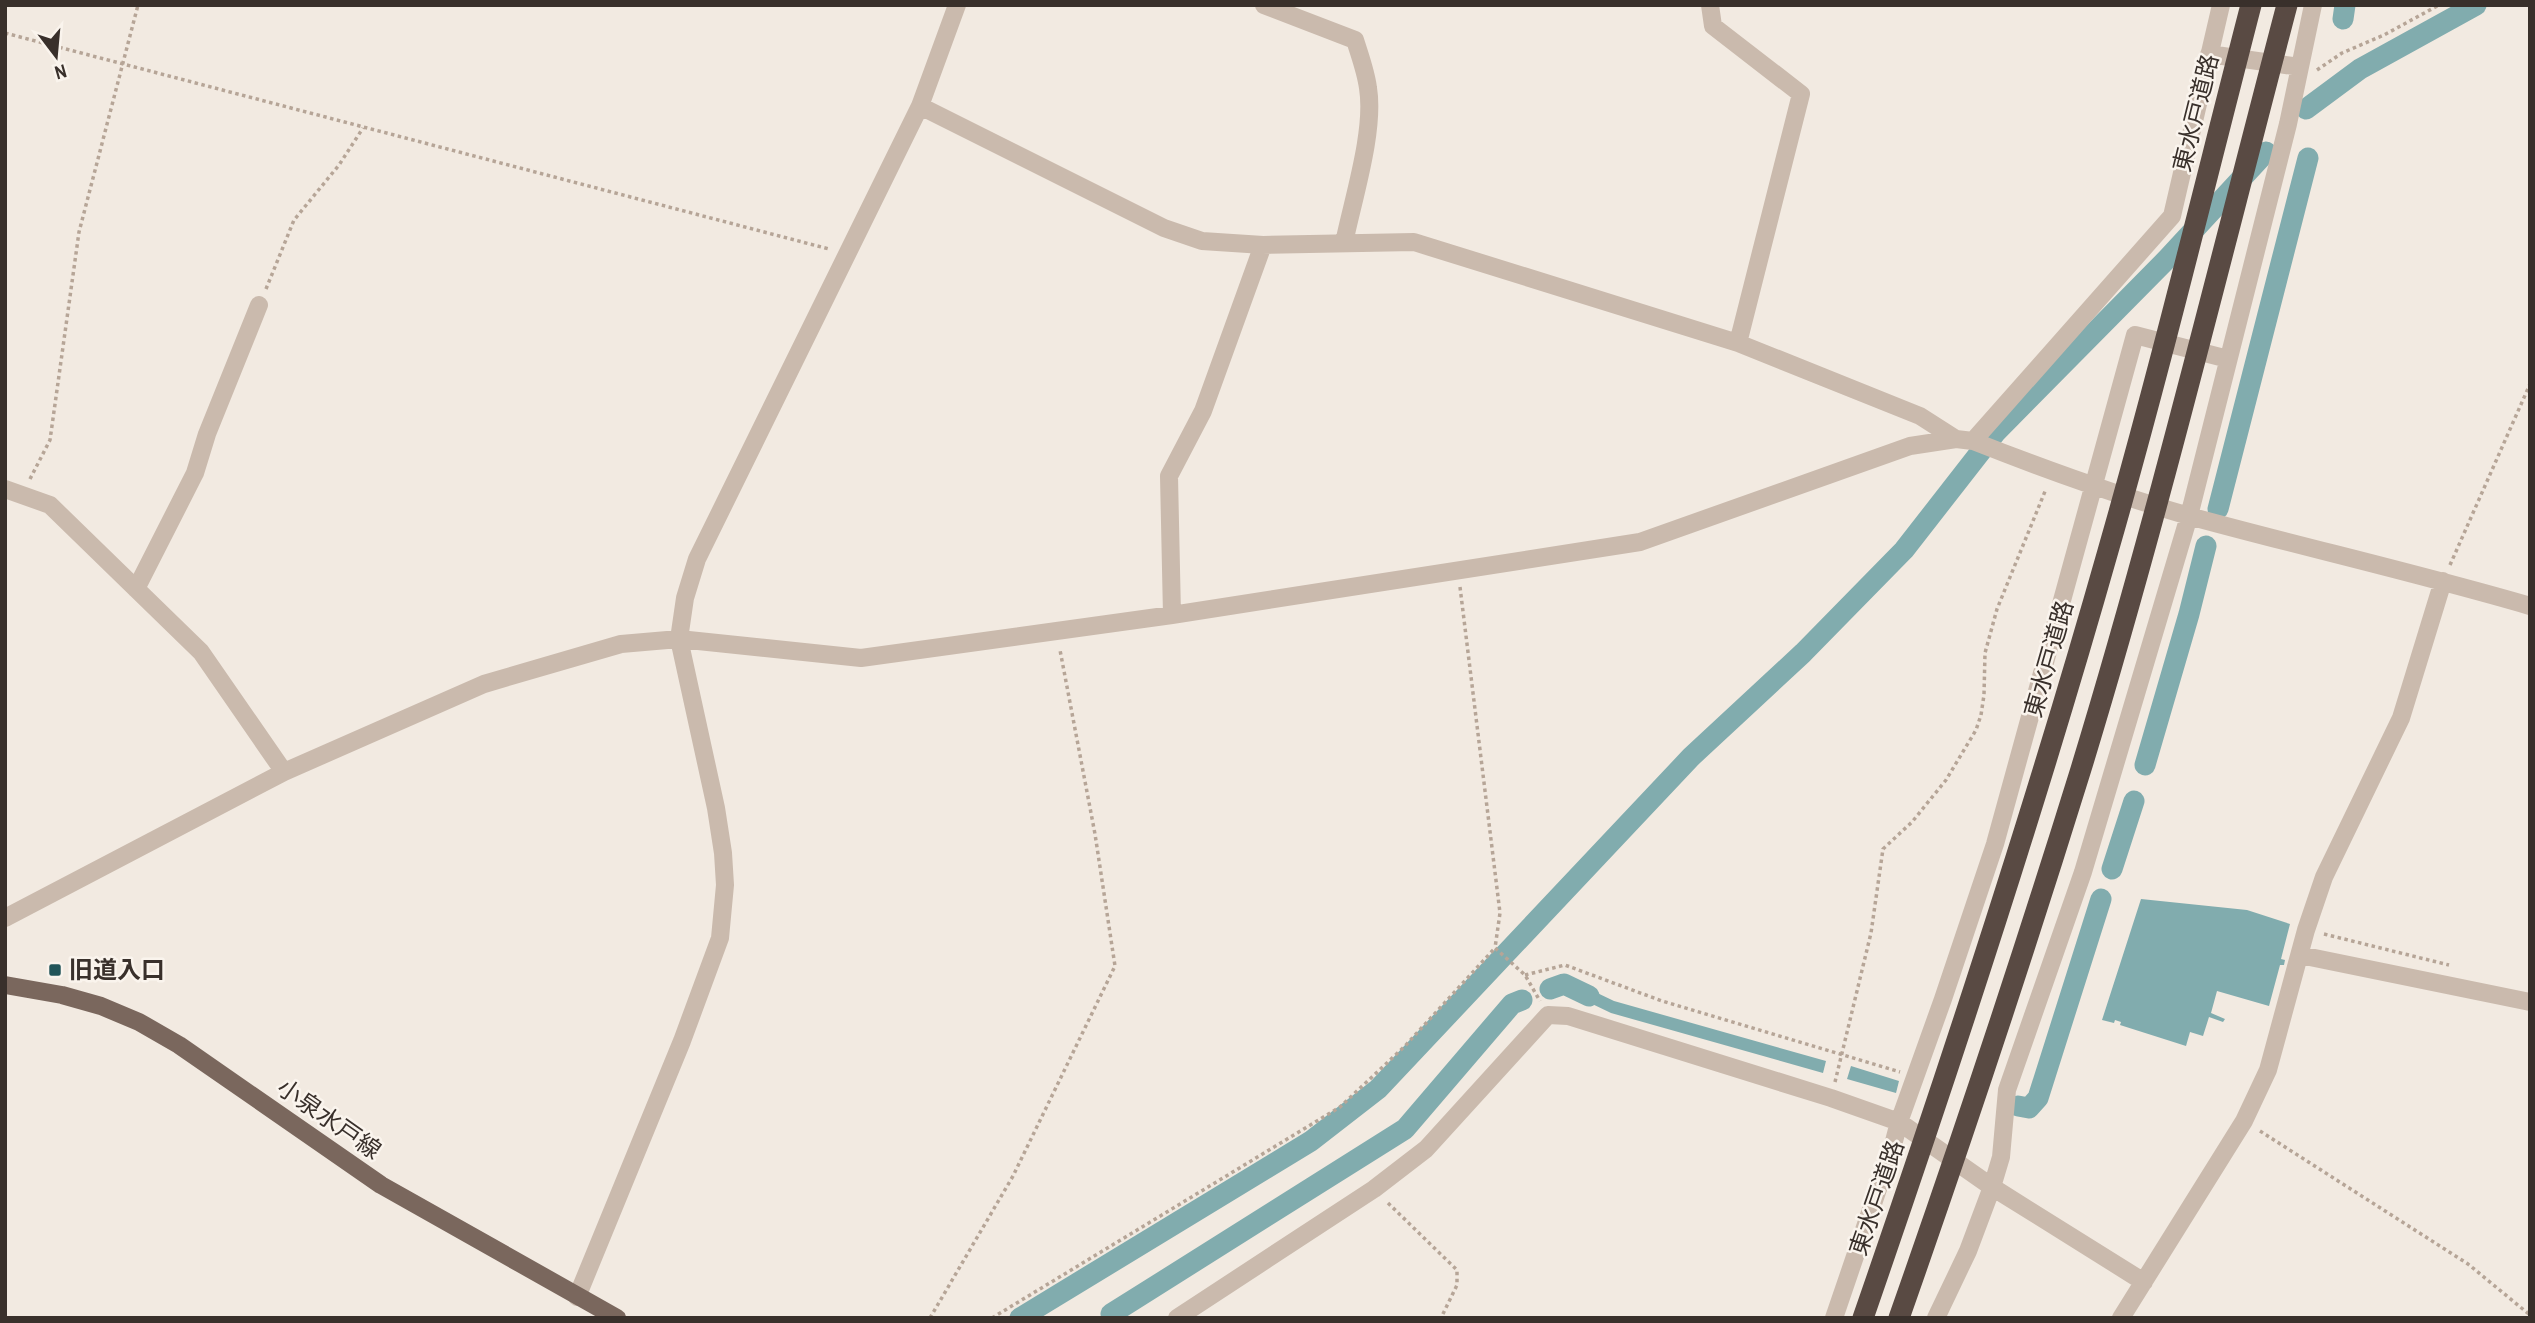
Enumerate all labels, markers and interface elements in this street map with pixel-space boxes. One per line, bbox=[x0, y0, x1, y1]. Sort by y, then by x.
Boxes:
north arrow bbox=[21, 21, 91, 91]
street label: 東水戸道路 bbox=[2165, 51, 2225, 175]
text: N bbox=[52, 58, 70, 86]
street label: 東水戸道路 bbox=[2016, 597, 2080, 721]
place label: 旧道入口 bbox=[69, 953, 165, 985]
marker: 旧道入口 bbox=[47, 962, 63, 978]
street label: 小泉水戸線 bbox=[271, 1071, 388, 1166]
street label: 東水戸道路 bbox=[1841, 1136, 1911, 1260]

